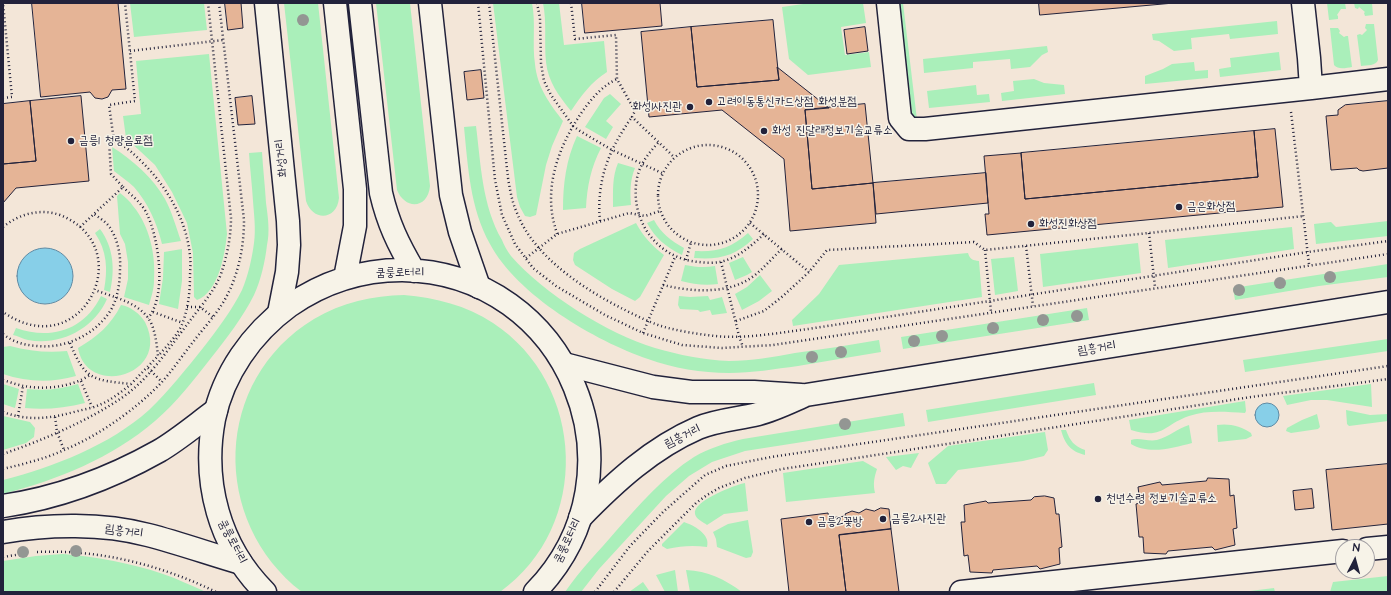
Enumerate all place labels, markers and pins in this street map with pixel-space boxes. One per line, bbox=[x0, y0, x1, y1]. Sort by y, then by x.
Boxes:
place label: 고려이동통신카드상점 화성분점 bbox=[717, 95, 857, 109]
marker: 고려이동통신카드상점 화성분점 bbox=[704, 97, 714, 107]
place label: 화성1사진관 bbox=[632, 100, 682, 114]
marker: 화성1사진관 bbox=[685, 102, 695, 112]
place label: 화성 진달래정보기술교류소 bbox=[772, 124, 893, 138]
marker: 화성 진달래정보기술교류소 bbox=[759, 126, 769, 136]
place label: 금릉1 청량음료점 bbox=[79, 134, 153, 148]
marker: 금릉1 청량음료점 bbox=[66, 136, 76, 146]
place label: 금은화상점 bbox=[1187, 200, 1235, 214]
marker: 금은화상점 bbox=[1174, 202, 1184, 212]
place label: 화성진화상점 bbox=[1039, 217, 1097, 231]
marker: 화성진화상점 bbox=[1026, 219, 1036, 229]
place label: 천년수령 정보기술교류소 bbox=[1106, 492, 1217, 506]
marker: 천년수령 정보기술교류소 bbox=[1093, 494, 1103, 504]
place label: 금릉2사진관 bbox=[891, 512, 946, 526]
marker: 금릉2사진관 bbox=[878, 514, 888, 524]
place label: 금릉2꽃방 bbox=[817, 515, 862, 529]
marker: 금릉2꽃방 bbox=[804, 517, 814, 527]

